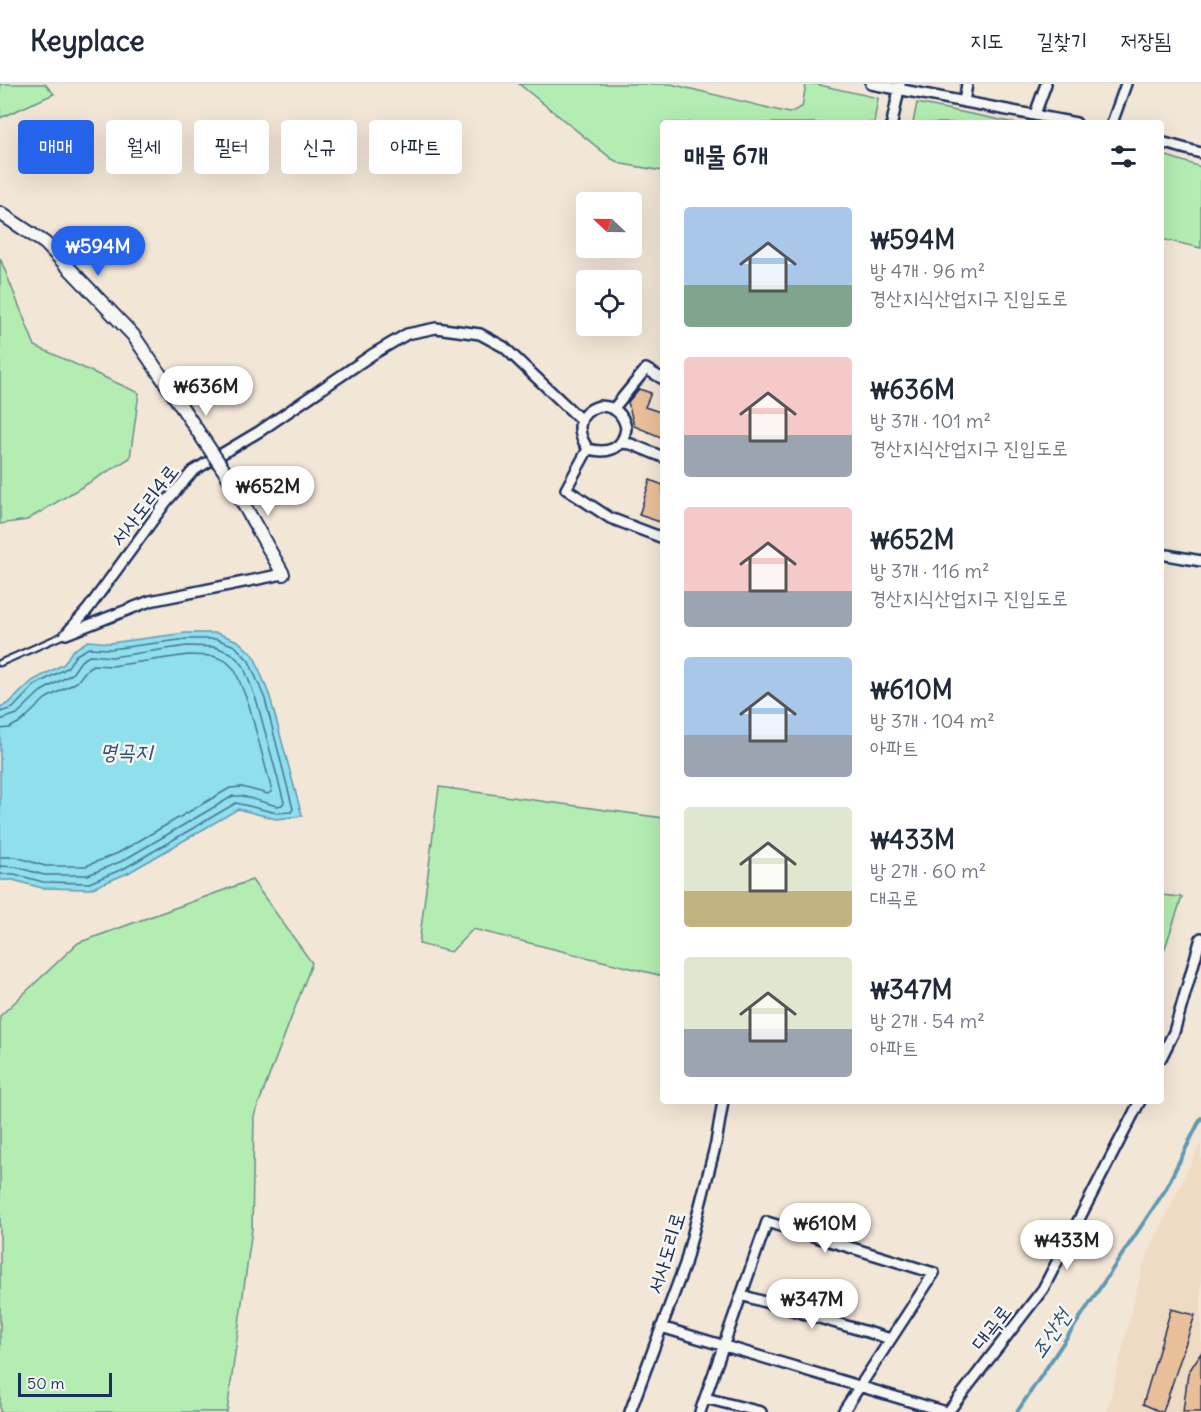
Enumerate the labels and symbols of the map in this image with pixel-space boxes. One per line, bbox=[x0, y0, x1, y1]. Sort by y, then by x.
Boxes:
north arrow bbox=[576, 192, 642, 258]
pin: ₩594M bbox=[56, 226, 140, 277]
pin: ₩636M bbox=[164, 366, 248, 417]
street label: 서사도리4로 bbox=[104, 459, 184, 551]
pin: ₩652M bbox=[226, 466, 310, 517]
water label: 명곡지 bbox=[99, 737, 155, 765]
pin: ₩610M bbox=[783, 1203, 867, 1254]
street label: 서사도리로 bbox=[641, 1209, 691, 1297]
pin: ₩433M bbox=[1025, 1220, 1109, 1271]
pin: ₩347M bbox=[770, 1279, 854, 1330]
street label: 대곡로 bbox=[965, 1299, 1017, 1355]
water label: 조산천 bbox=[1024, 1301, 1078, 1363]
scale bar bbox=[18, 1370, 112, 1398]

